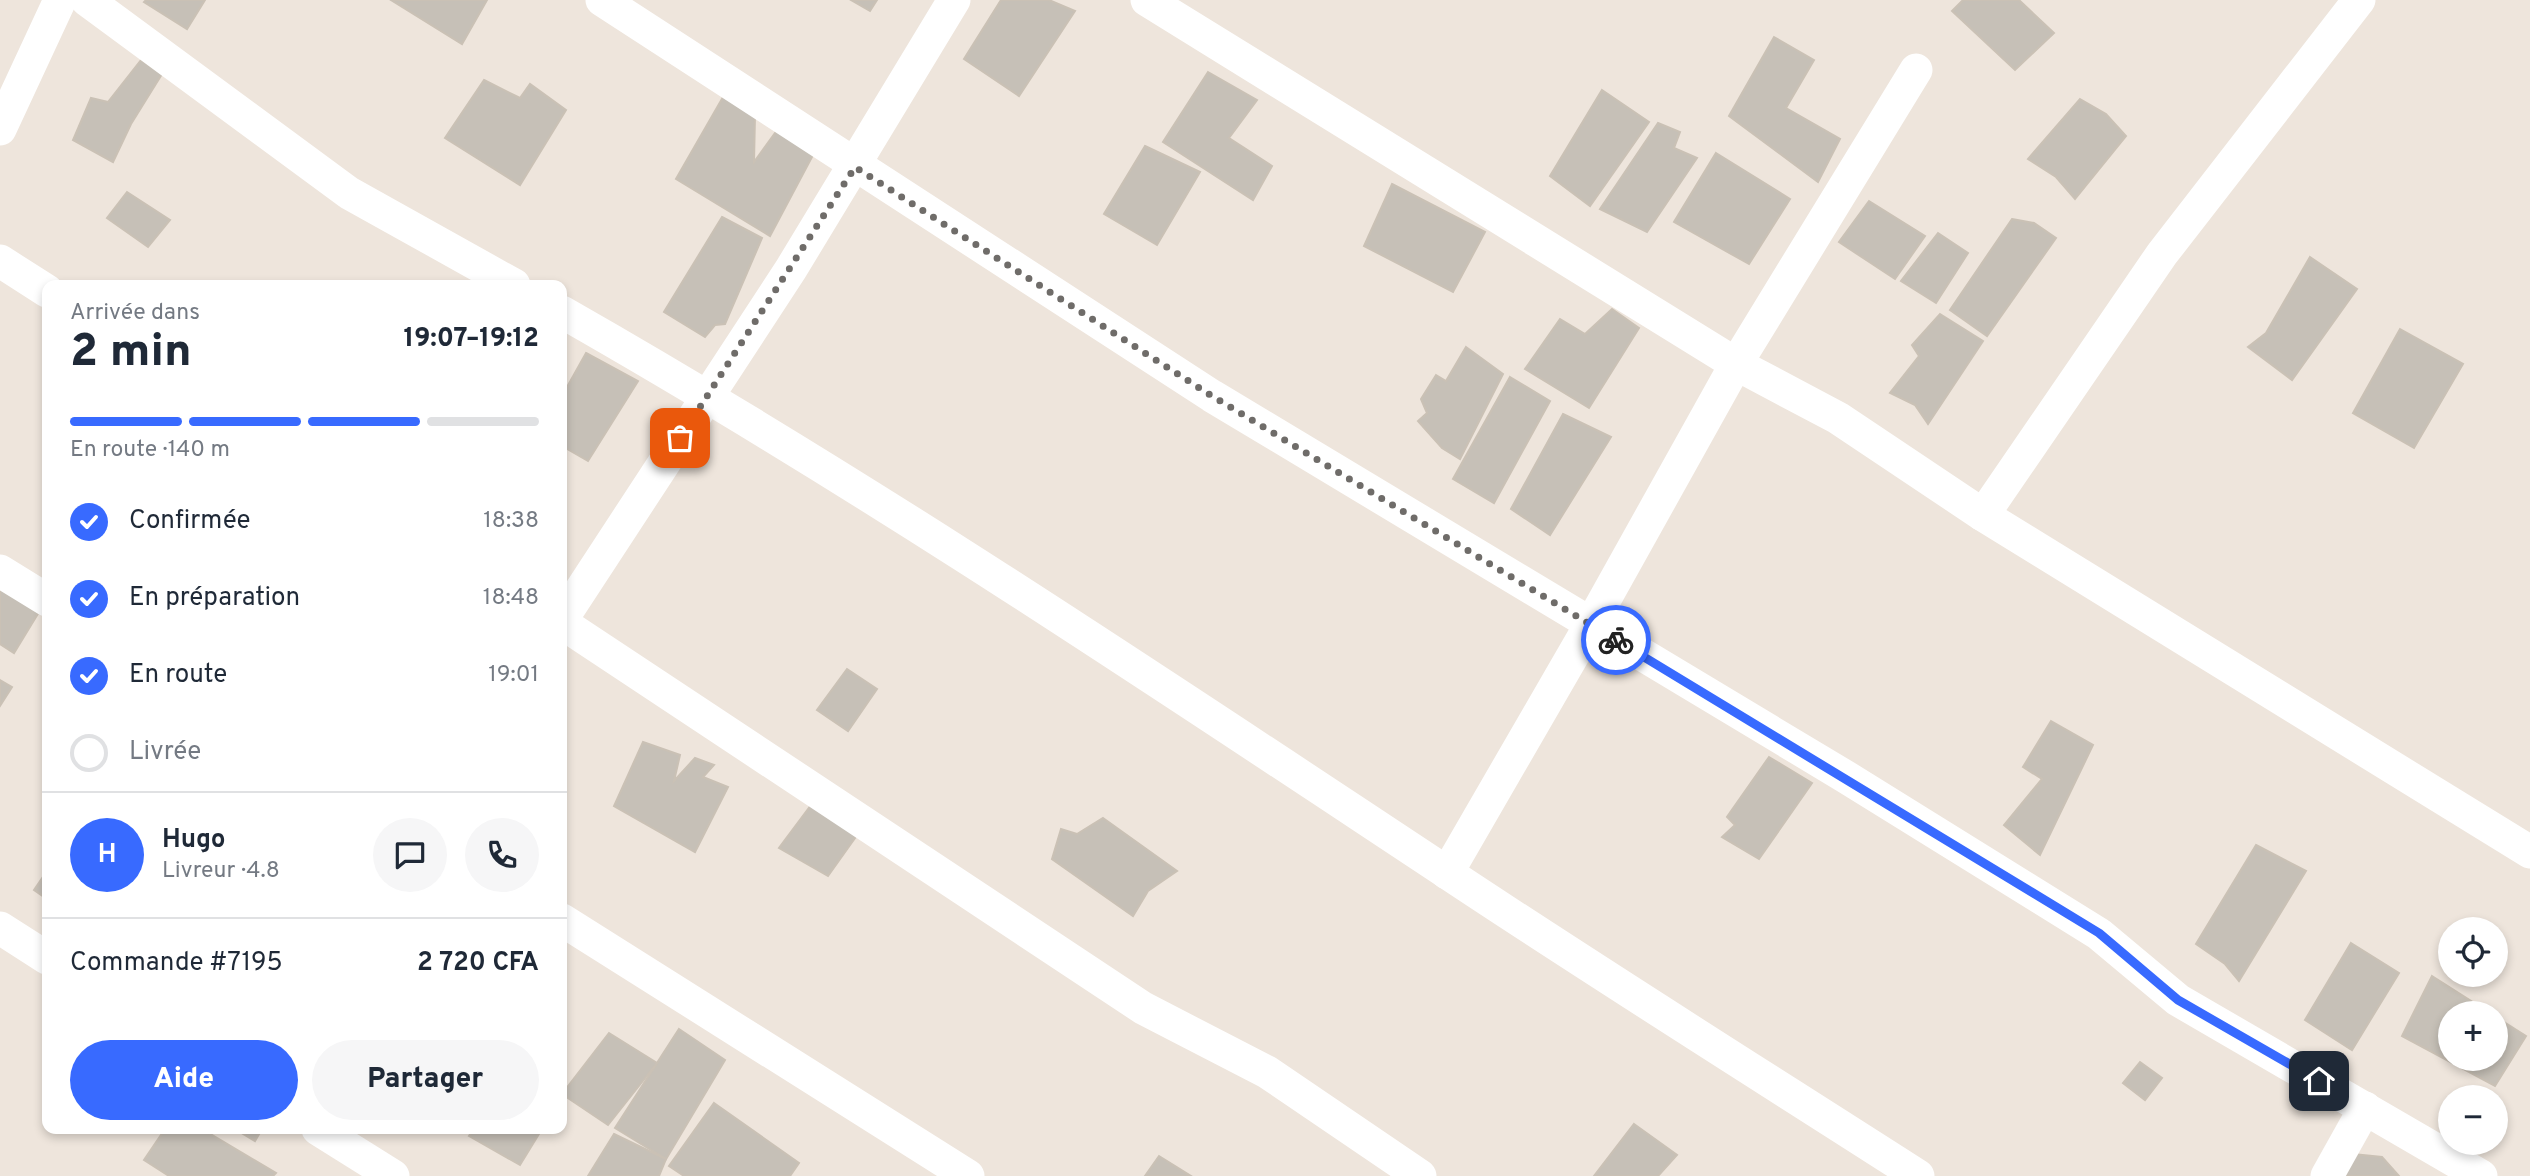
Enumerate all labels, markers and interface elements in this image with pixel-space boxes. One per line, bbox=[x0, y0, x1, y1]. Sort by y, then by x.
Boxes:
text: Arrivée dans bbox=[70, 299, 200, 328]
text: 19:07–19:12 bbox=[404, 323, 539, 356]
text: 2 min bbox=[70, 324, 192, 383]
pin bbox=[650, 408, 710, 468]
icon: bag bbox=[661, 419, 699, 457]
text: En route · 140 m bbox=[70, 436, 230, 465]
icon: check bbox=[70, 503, 108, 541]
text: Confirmée bbox=[129, 505, 251, 538]
text: 18:38 bbox=[483, 507, 539, 536]
icon: check bbox=[70, 580, 108, 618]
text: En préparation bbox=[129, 582, 300, 615]
text: 18:48 bbox=[483, 584, 539, 613]
courier bbox=[1581, 605, 1651, 675]
icon: bike bbox=[1597, 621, 1635, 659]
icon: check bbox=[70, 657, 108, 695]
text: En route bbox=[129, 659, 227, 692]
text: 19:01 bbox=[488, 661, 539, 690]
text: Livrée bbox=[129, 736, 201, 769]
button: chat bbox=[373, 818, 447, 892]
button: phone bbox=[465, 818, 539, 892]
text: Hugo bbox=[162, 824, 225, 857]
text: H bbox=[98, 839, 116, 872]
text: Livreur · 4.8 bbox=[162, 857, 280, 886]
map controls bbox=[2438, 917, 2508, 1155]
button: locate bbox=[2438, 917, 2508, 987]
text: Commande #7195 bbox=[70, 947, 283, 980]
text: 2 720 CFA bbox=[417, 947, 539, 980]
button: + bbox=[2438, 1001, 2508, 1071]
button: Aide bbox=[70, 1040, 298, 1120]
button: Partager bbox=[312, 1040, 539, 1120]
pin bbox=[2289, 1051, 2349, 1111]
icon: home bbox=[2300, 1062, 2338, 1100]
button: − bbox=[2438, 1085, 2508, 1155]

